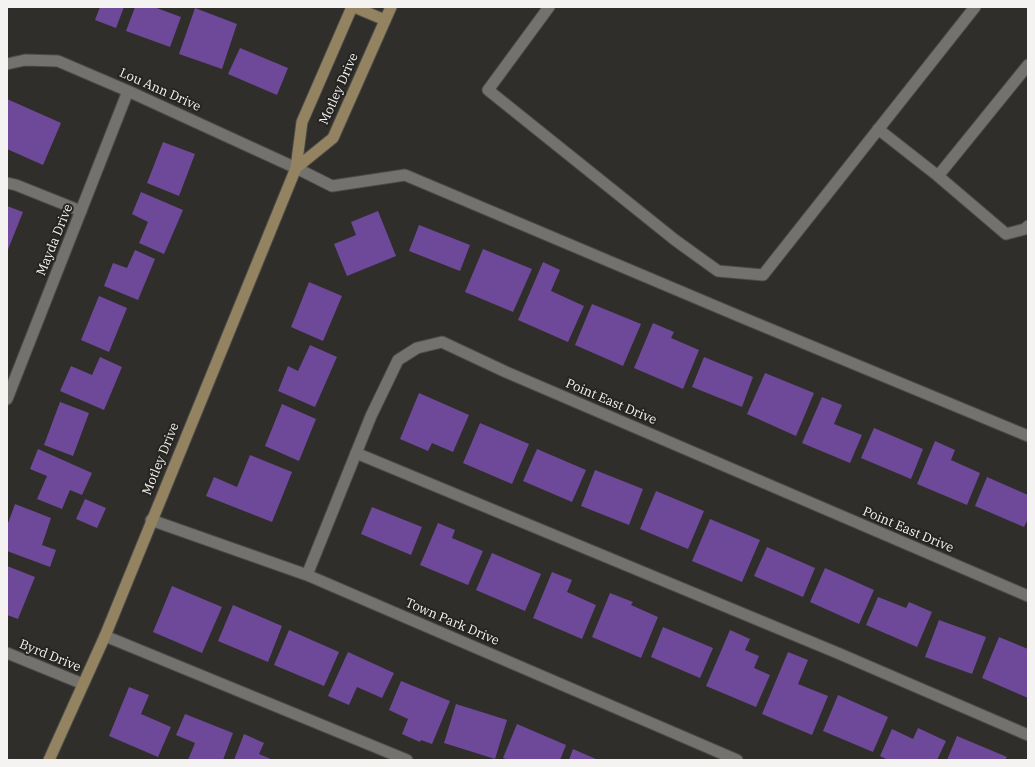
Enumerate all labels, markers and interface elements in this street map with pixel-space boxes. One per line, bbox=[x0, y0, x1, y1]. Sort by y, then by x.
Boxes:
street label: Motley Drive bbox=[316, 51, 362, 127]
street label: Lou Ann Drive bbox=[117, 65, 203, 115]
street label: Mayda Drive bbox=[34, 202, 76, 278]
street label: Point East Drive bbox=[563, 376, 659, 428]
street label: Motley Drive bbox=[139, 420, 183, 498]
street label: Point East Drive bbox=[860, 504, 956, 556]
street label: Town Park Drive bbox=[403, 595, 501, 649]
street label: Byrd Drive bbox=[17, 637, 83, 675]

